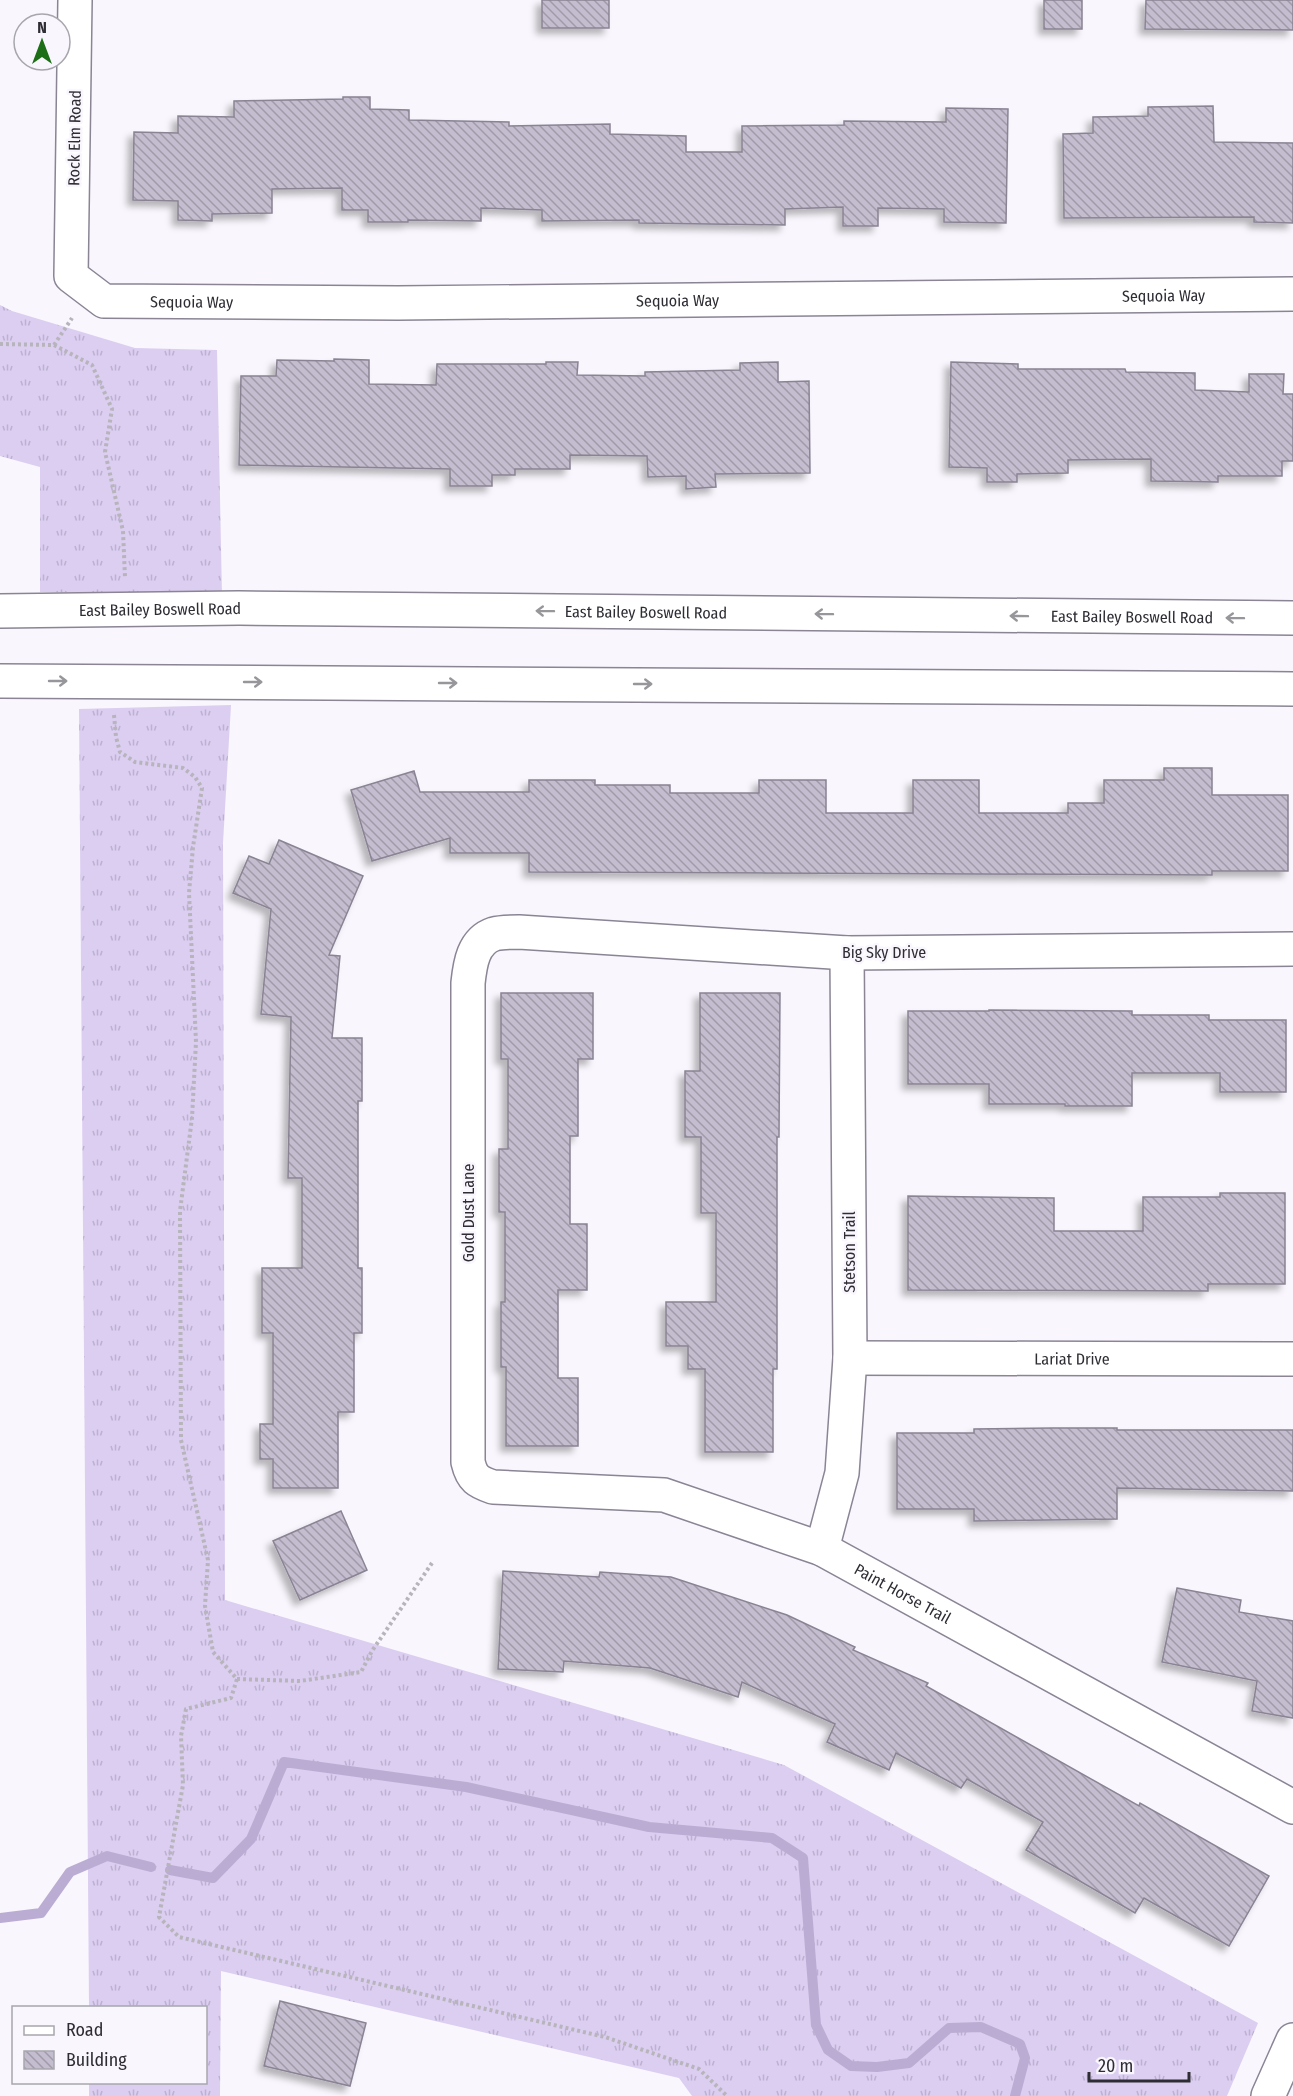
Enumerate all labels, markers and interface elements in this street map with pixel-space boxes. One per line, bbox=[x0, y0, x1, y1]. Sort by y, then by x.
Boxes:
north arrow bbox=[12, 12, 72, 72]
text: N bbox=[37, 18, 47, 37]
street label: Rock Elm Road bbox=[64, 90, 85, 186]
street label: Sequoia Way bbox=[1122, 286, 1206, 306]
street label: Sequoia Way bbox=[636, 291, 720, 311]
street label: Sequoia Way bbox=[150, 292, 234, 312]
street label: East Bailey Boswell Road bbox=[79, 599, 241, 620]
street label: East Bailey Boswell Road bbox=[565, 602, 727, 623]
one-way arrow bbox=[535, 605, 555, 617]
street label: East Bailey Boswell Road bbox=[1051, 607, 1213, 627]
one-way arrow bbox=[814, 608, 834, 620]
one-way arrow bbox=[1009, 610, 1029, 622]
one-way arrow bbox=[1225, 612, 1245, 624]
one-way arrow bbox=[48, 675, 68, 687]
one-way arrow bbox=[243, 676, 263, 688]
one-way arrow bbox=[438, 677, 458, 689]
one-way arrow bbox=[633, 678, 653, 690]
street label: Big Sky Drive bbox=[842, 943, 926, 962]
street label: Gold Dust Lane bbox=[459, 1164, 478, 1262]
street label: Stetson Trail bbox=[840, 1211, 859, 1293]
street label: Lariat Drive bbox=[1034, 1349, 1110, 1369]
street label: Paint Horse Trail bbox=[851, 1560, 954, 1628]
legend bbox=[12, 2006, 207, 2084]
text: Road bbox=[66, 2019, 103, 2041]
scale bar bbox=[1089, 2045, 1190, 2083]
text: Building bbox=[66, 2049, 127, 2071]
text: 20 m bbox=[1098, 2055, 1133, 2077]

